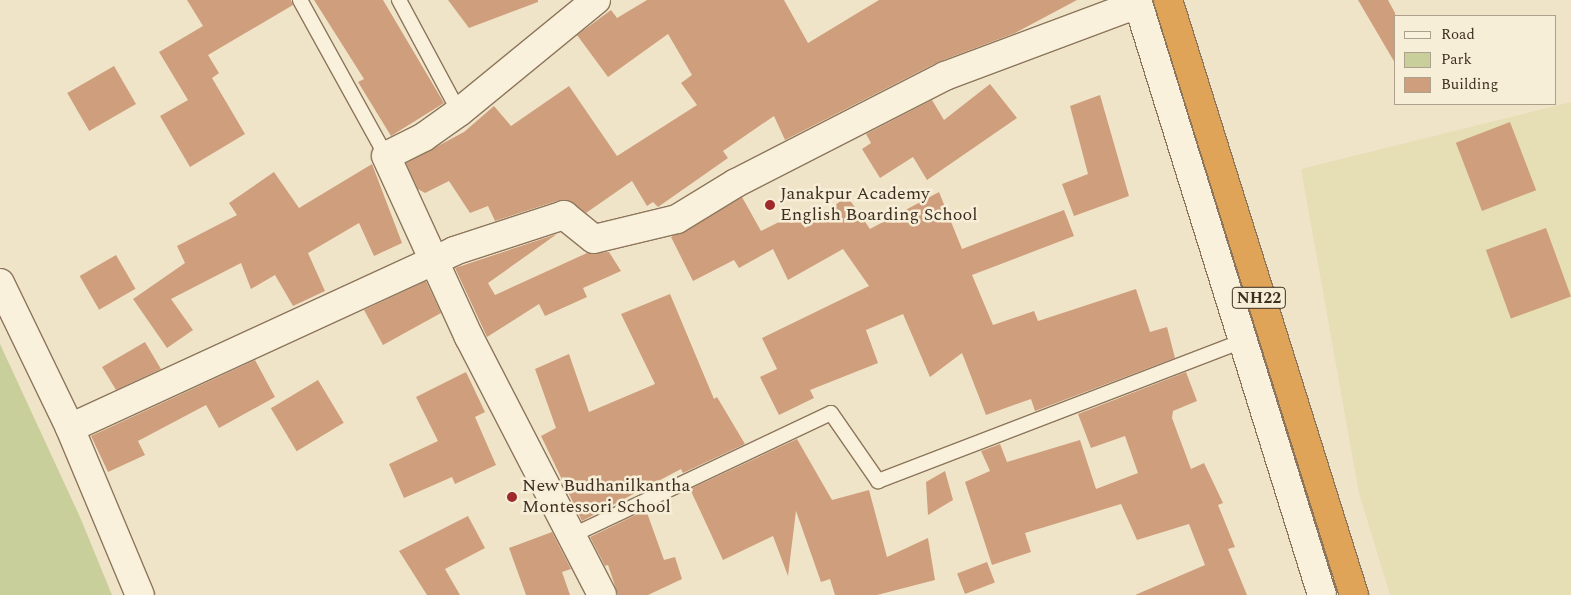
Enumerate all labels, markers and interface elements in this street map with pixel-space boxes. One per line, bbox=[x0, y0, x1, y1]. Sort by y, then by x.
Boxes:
legend bbox=[1394, 15, 1556, 105]
text: Road bbox=[1441, 23, 1475, 46]
text: Park bbox=[1441, 48, 1472, 71]
text: Building bbox=[1441, 73, 1498, 96]
place label: Janakpur Academy English Boarding School bbox=[780, 184, 977, 226]
marker: Janakpur Academy English Boarding School bbox=[764, 199, 776, 211]
road number: NH22 bbox=[1232, 284, 1286, 312]
place label: New Budhanilkantha Montessori School bbox=[522, 476, 690, 518]
marker: New Budhanilkantha Montessori School bbox=[506, 491, 518, 503]

